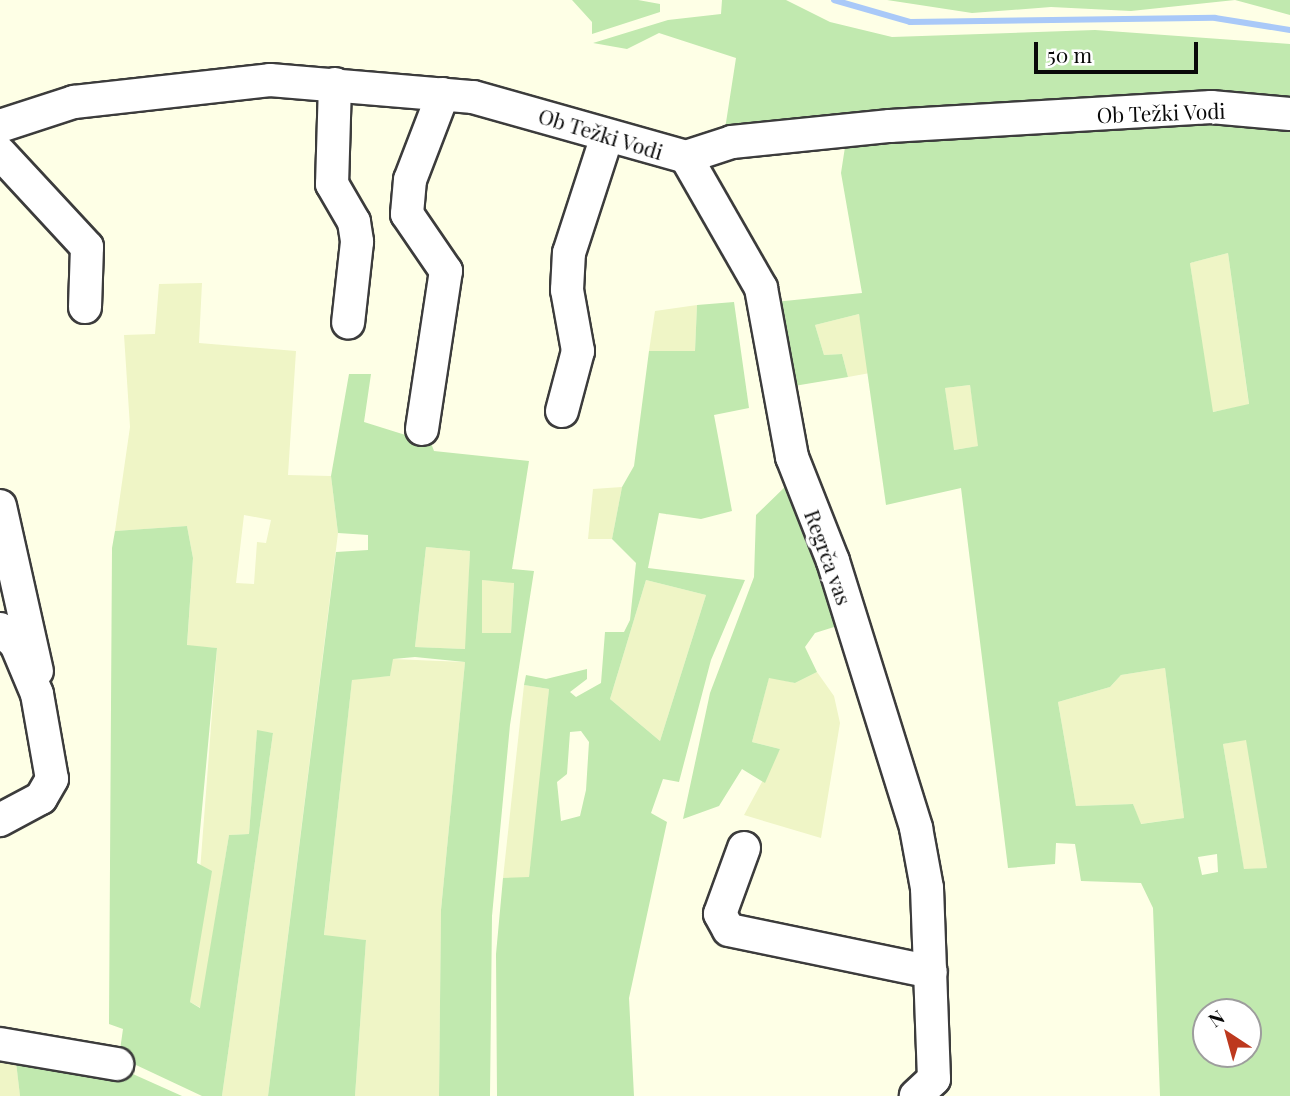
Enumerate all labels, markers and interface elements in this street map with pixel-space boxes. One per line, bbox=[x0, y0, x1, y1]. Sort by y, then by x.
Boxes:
scale bar bbox=[1038, 28, 1202, 72]
text: 50 m bbox=[1047, 40, 1092, 68]
street label: Ob Težki Vodi bbox=[1096, 97, 1226, 127]
street label: Ob Težki Vodi bbox=[535, 102, 667, 164]
street label: Regrča vas bbox=[800, 506, 858, 608]
north arrow bbox=[1192, 998, 1262, 1068]
text: N bbox=[1203, 1003, 1229, 1032]

